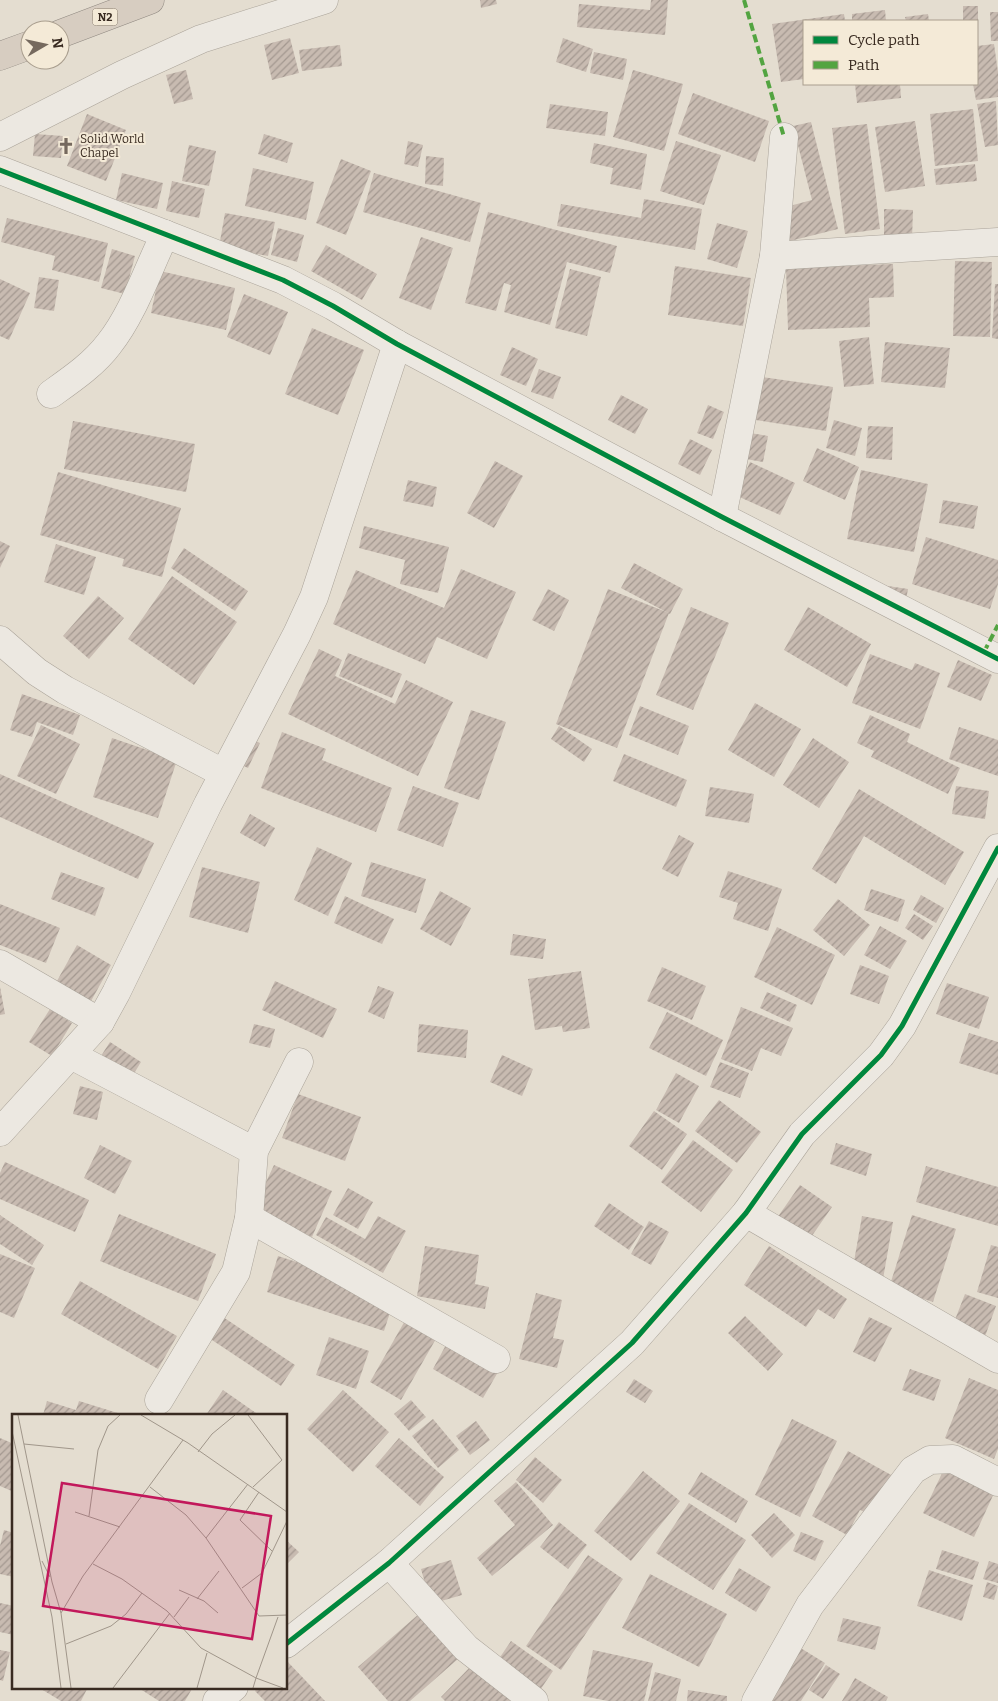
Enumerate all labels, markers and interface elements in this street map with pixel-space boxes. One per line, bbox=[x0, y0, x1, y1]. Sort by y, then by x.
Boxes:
road number: N2 bbox=[92, 8, 118, 26]
north arrow bbox=[20, 20, 70, 70]
legend bbox=[803, 20, 978, 85]
text: Cycle path bbox=[848, 31, 920, 49]
text: N bbox=[48, 36, 67, 50]
text: Path bbox=[848, 56, 880, 74]
place label: Solid World Chapel bbox=[80, 132, 144, 160]
church icon: Solid World Chapel bbox=[56, 136, 76, 156]
inset map bbox=[12, 1414, 288, 1688]

